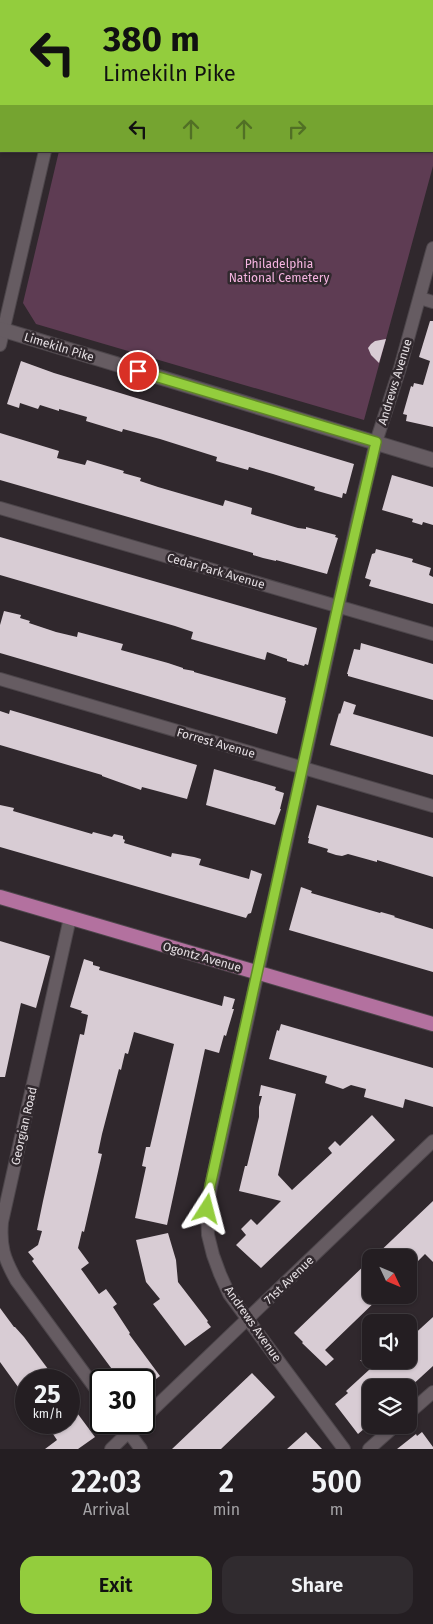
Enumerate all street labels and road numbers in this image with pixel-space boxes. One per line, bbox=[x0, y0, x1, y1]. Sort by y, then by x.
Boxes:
street label: Limekiln Pike bbox=[22, 330, 96, 364]
street label: Andrews Avenue bbox=[375, 337, 415, 427]
street label: Cedar Park Avenue bbox=[165, 550, 267, 592]
street label: Forrest Avenue bbox=[175, 725, 257, 761]
street label: Ogontz Avenue bbox=[161, 939, 243, 975]
street label: Georgian Road bbox=[8, 1086, 40, 1166]
street label: 71st Avenue bbox=[261, 1253, 317, 1307]
street label: Andrews Avenue bbox=[222, 1283, 284, 1365]

